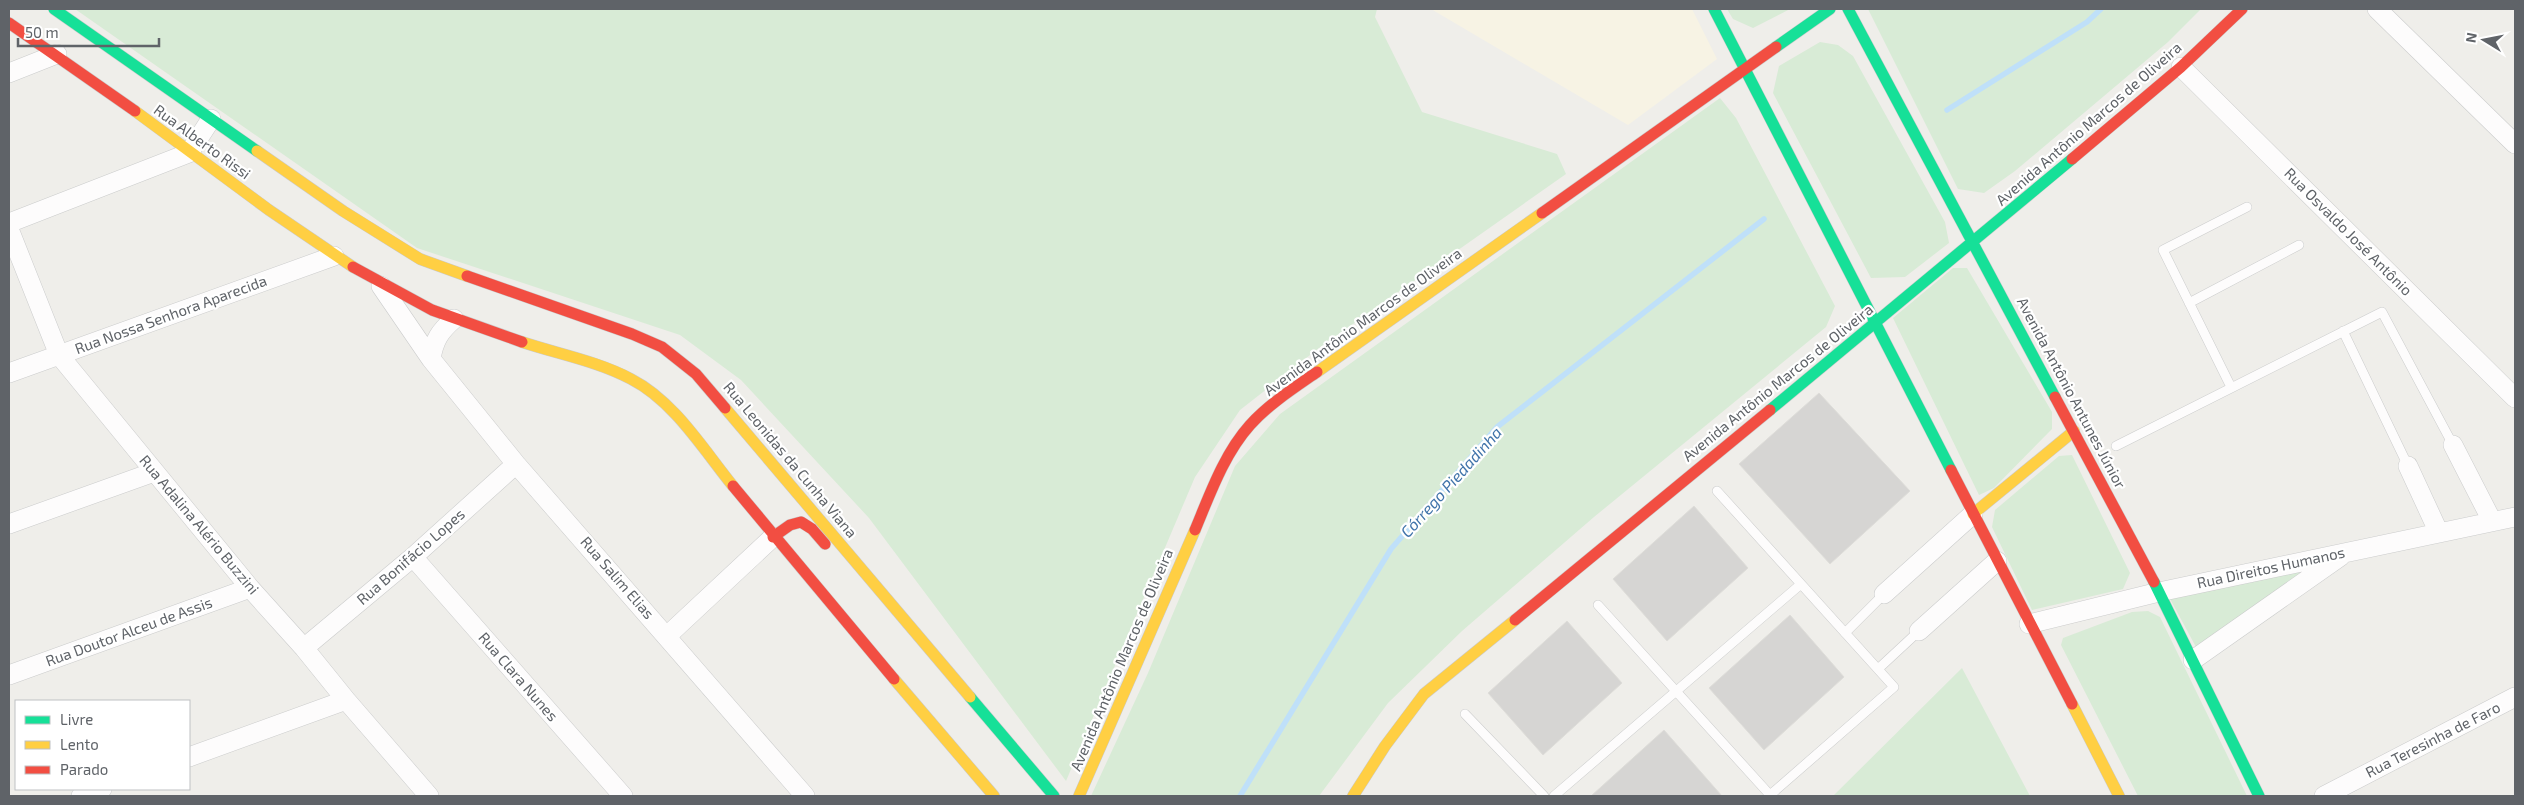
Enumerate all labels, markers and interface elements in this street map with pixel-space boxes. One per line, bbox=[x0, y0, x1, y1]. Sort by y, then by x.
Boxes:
scale bar bbox=[18, 15, 159, 47]
north arrow bbox=[2459, 15, 2509, 65]
text: 50 m bbox=[25, 23, 59, 41]
text: N bbox=[2461, 31, 2480, 44]
street label: Avenida Antônio Marcos de Oliveira bbox=[1992, 38, 2185, 209]
street label: Rua Alberto Rissi bbox=[151, 100, 254, 182]
street label: Rua Osvaldo José Antônio bbox=[2281, 164, 2416, 299]
street label: Avenida Antônio Marcos de Oliveira bbox=[1260, 243, 1465, 399]
street label: Rua Nossa Senhora Aparecida bbox=[72, 271, 269, 357]
street label: Avenida Antônio Antunes Júnior bbox=[2014, 294, 2130, 491]
street label: Avenida Antônio Marcos de Oliveira bbox=[1679, 300, 1876, 465]
street label: Rua Leonidas da Cunha Viana bbox=[720, 378, 861, 541]
water label: Córrego Piedadinha bbox=[1396, 423, 1505, 541]
street label: Rua Adalina Alério Buzzini bbox=[136, 451, 263, 598]
street label: Rua Bonifácio Lopes bbox=[353, 504, 468, 608]
street label: Rua Salim Elias bbox=[577, 533, 658, 622]
street label: Rua Direitos Humanos bbox=[2195, 543, 2346, 591]
street label: Avenida Antônio Marcos de Oliveira bbox=[1066, 546, 1176, 773]
street label: Rua Doutor Alceu de Assis bbox=[43, 593, 214, 670]
street label: Rua Clara Nunes bbox=[475, 628, 562, 724]
street label: Rua Teresinha de Faro bbox=[2362, 697, 2503, 781]
legend bbox=[15, 700, 190, 790]
text: Livre bbox=[60, 710, 93, 728]
text: Lento bbox=[60, 735, 99, 753]
text: Parado bbox=[60, 760, 108, 778]

